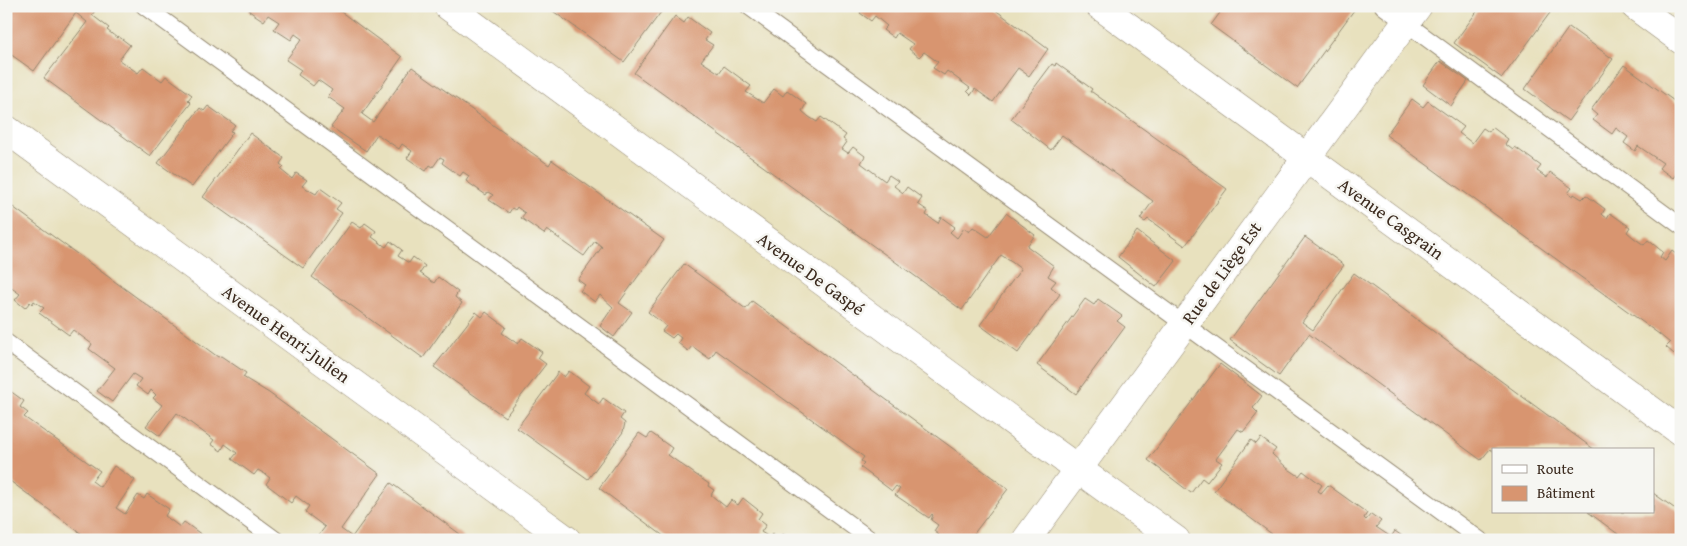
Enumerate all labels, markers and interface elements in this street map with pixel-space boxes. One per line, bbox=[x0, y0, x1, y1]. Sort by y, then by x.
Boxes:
street label: Avenue Casgrain bbox=[1333, 171, 1450, 266]
street label: Rue de Liège Est bbox=[1175, 215, 1268, 329]
street label: Avenue De Gaspé bbox=[752, 225, 871, 322]
street label: Avenue Henri-Julien bbox=[217, 278, 356, 389]
legend bbox=[1492, 448, 1654, 514]
text: Route bbox=[1537, 458, 1574, 479]
text: Bâtiment bbox=[1537, 482, 1596, 503]

